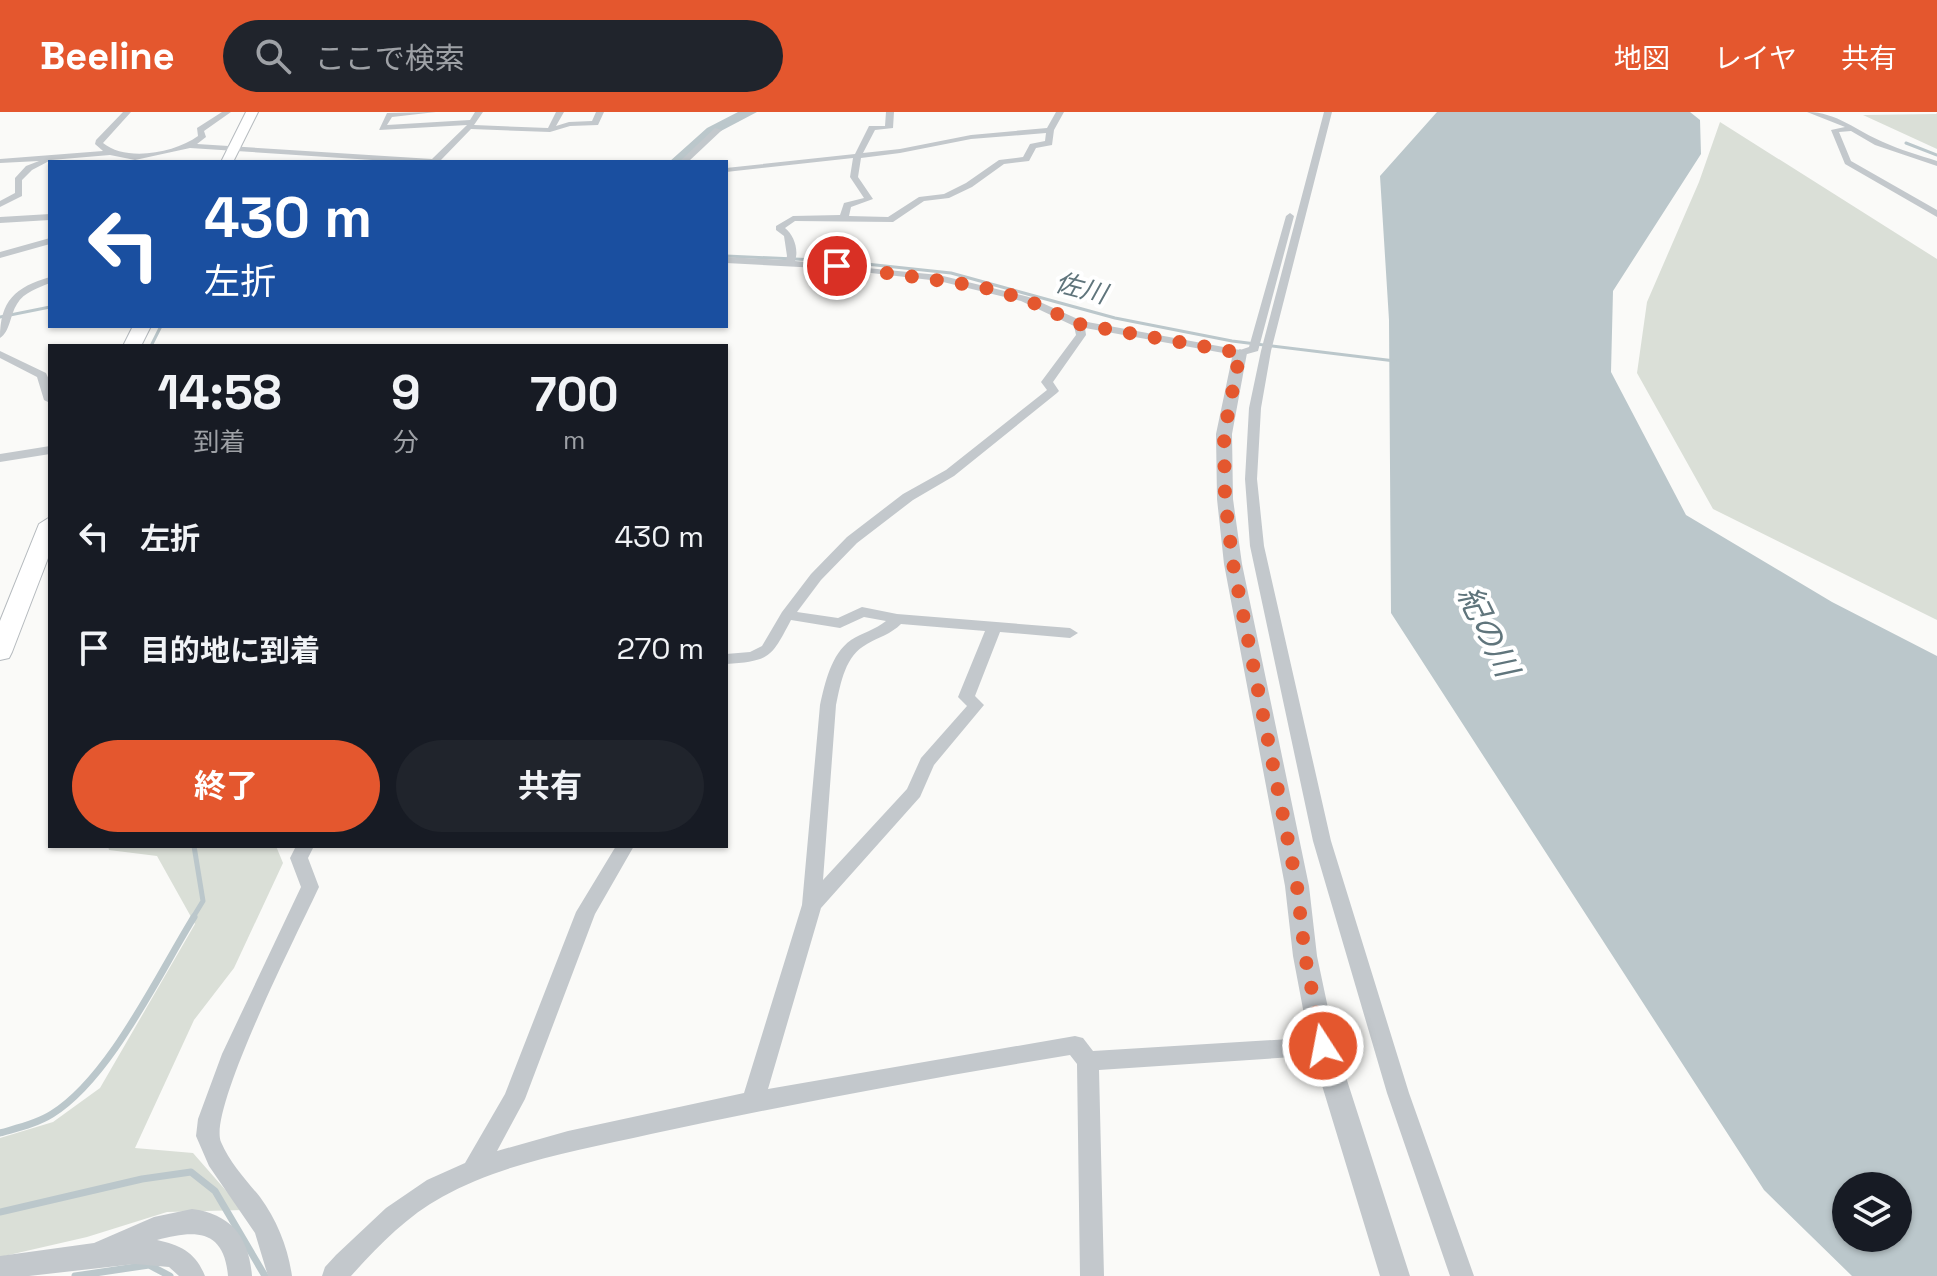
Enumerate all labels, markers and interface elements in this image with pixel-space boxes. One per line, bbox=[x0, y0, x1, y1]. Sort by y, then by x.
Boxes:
search box bbox=[223, 20, 783, 92]
text: Beeline bbox=[40, 32, 175, 80]
icon: search bbox=[251, 34, 295, 78]
text: ここで検索 bbox=[315, 39, 465, 78]
text: 地図 bbox=[1614, 40, 1670, 76]
text: レイヤ bbox=[1714, 40, 1797, 76]
text: 共有 bbox=[1841, 40, 1897, 76]
text: 430 m bbox=[204, 182, 372, 253]
icon: left bbox=[72, 192, 176, 296]
pin bbox=[803, 232, 871, 300]
icon: arrive bbox=[815, 244, 859, 288]
text: 左折 bbox=[204, 259, 276, 305]
water label: 佐川 bbox=[1051, 265, 1113, 312]
text: 14:58 bbox=[157, 362, 282, 423]
text: 9 bbox=[391, 362, 421, 423]
text: 700 bbox=[530, 364, 619, 425]
text: m bbox=[563, 423, 585, 457]
text: 到着 bbox=[193, 425, 245, 459]
text: 分 bbox=[393, 425, 419, 459]
icon: left bbox=[72, 514, 116, 558]
text: 430 m bbox=[614, 517, 704, 556]
text: 左折 bbox=[140, 519, 200, 558]
water label: 紀の川 bbox=[1449, 579, 1528, 686]
icon: arrive bbox=[72, 626, 116, 670]
text: 270 m bbox=[617, 629, 704, 668]
text: 目的地に到着 bbox=[140, 631, 320, 670]
button: 終了 bbox=[72, 740, 380, 832]
button: 共有 bbox=[396, 740, 704, 832]
position arrow bbox=[1281, 1004, 1365, 1088]
map controls bbox=[1832, 1172, 1912, 1252]
button: layers bbox=[1832, 1172, 1912, 1252]

